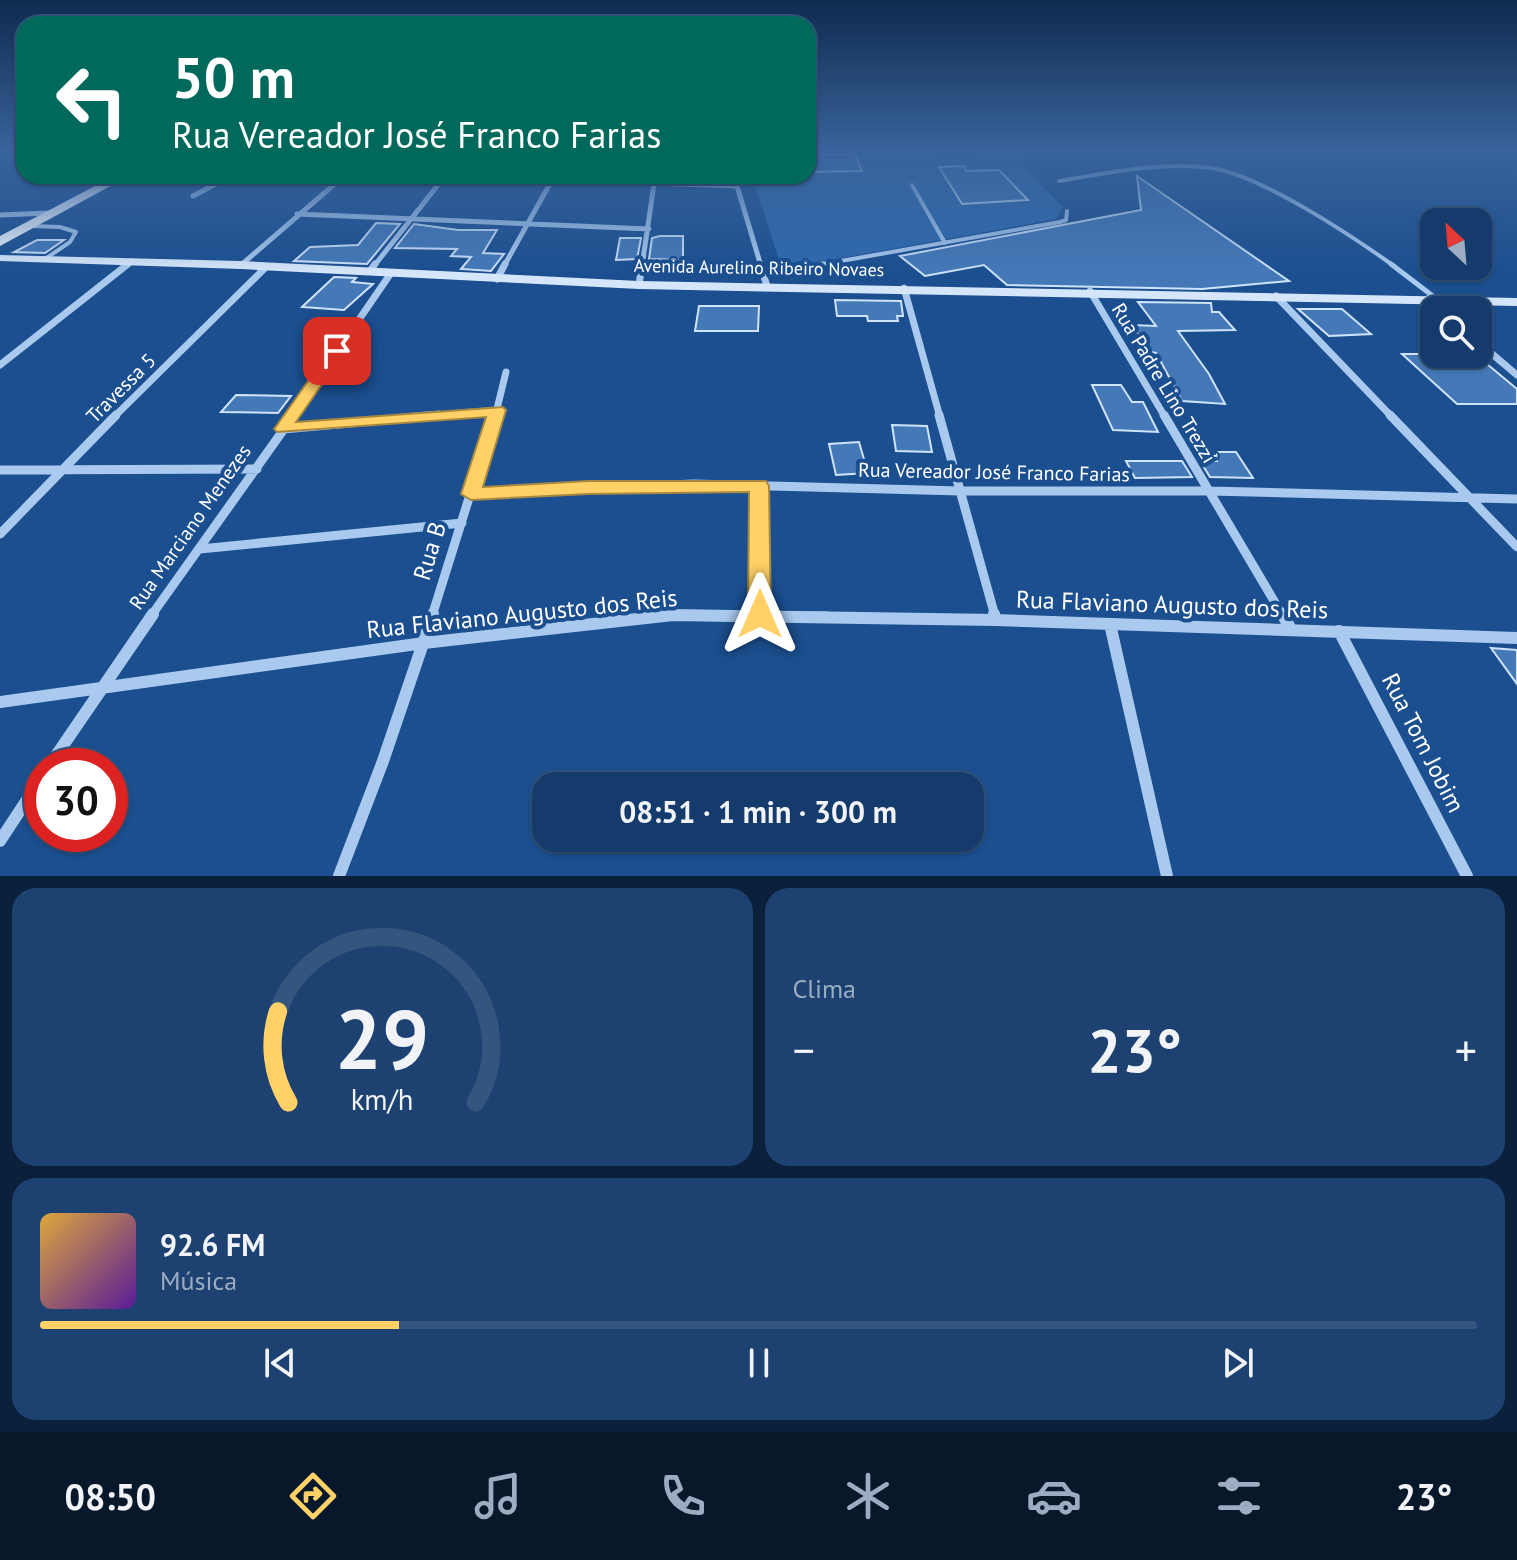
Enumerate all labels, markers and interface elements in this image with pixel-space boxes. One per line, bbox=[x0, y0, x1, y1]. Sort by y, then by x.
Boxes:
text: 50 m bbox=[172, 41, 295, 113]
icon: left bbox=[40, 48, 144, 152]
text: Rua Vereador José Franco Farias bbox=[172, 111, 661, 158]
north arrow bbox=[1420, 208, 1492, 280]
map controls bbox=[1420, 208, 1492, 368]
street label: Avenida Aurelino Ribeiro Novaes bbox=[634, 254, 884, 281]
button: search bbox=[1420, 296, 1492, 368]
street label: Rua Padre Lino Trezzi bbox=[1106, 298, 1222, 468]
pin bbox=[303, 317, 371, 385]
icon: arrive bbox=[315, 329, 359, 373]
street label: Travessa 5 bbox=[81, 348, 161, 428]
street label: Rua Marciano Menezes bbox=[123, 439, 257, 615]
street label: Rua Vereador José Franco Farias bbox=[858, 457, 1130, 487]
street label: Rua B bbox=[406, 518, 453, 584]
position arrow bbox=[718, 572, 802, 656]
street label: Rua Flaviano Augusto dos Reis bbox=[365, 582, 679, 645]
street label: Rua Flaviano Augusto dos Reis bbox=[1015, 584, 1329, 625]
street label: Rua Tom Jobim bbox=[1375, 668, 1472, 818]
speed limit sign: 30 bbox=[24, 748, 128, 852]
text: 08:51 · 1 min · 300 m bbox=[619, 792, 897, 831]
text: Clima bbox=[793, 972, 856, 1005]
text: 29 bbox=[335, 984, 429, 1092]
text: 23° bbox=[1088, 1011, 1182, 1089]
text: − bbox=[793, 1021, 815, 1078]
text: + bbox=[1455, 1021, 1477, 1078]
text: km/h bbox=[351, 1081, 414, 1118]
text: 92.6 FM bbox=[160, 1225, 265, 1264]
text: Música bbox=[160, 1264, 237, 1297]
icon: previous bbox=[258, 1341, 302, 1385]
icon: pause bbox=[737, 1341, 781, 1385]
icon: next bbox=[1216, 1341, 1260, 1385]
icon: directions bbox=[285, 1468, 341, 1524]
icon: music bbox=[470, 1468, 526, 1524]
icon: phone bbox=[655, 1468, 711, 1524]
icon: climate bbox=[840, 1468, 896, 1524]
icon: car bbox=[1026, 1468, 1082, 1524]
icon: filters bbox=[1211, 1468, 1267, 1524]
text: 08:50 bbox=[65, 1473, 156, 1520]
text: 23° bbox=[1396, 1473, 1452, 1520]

